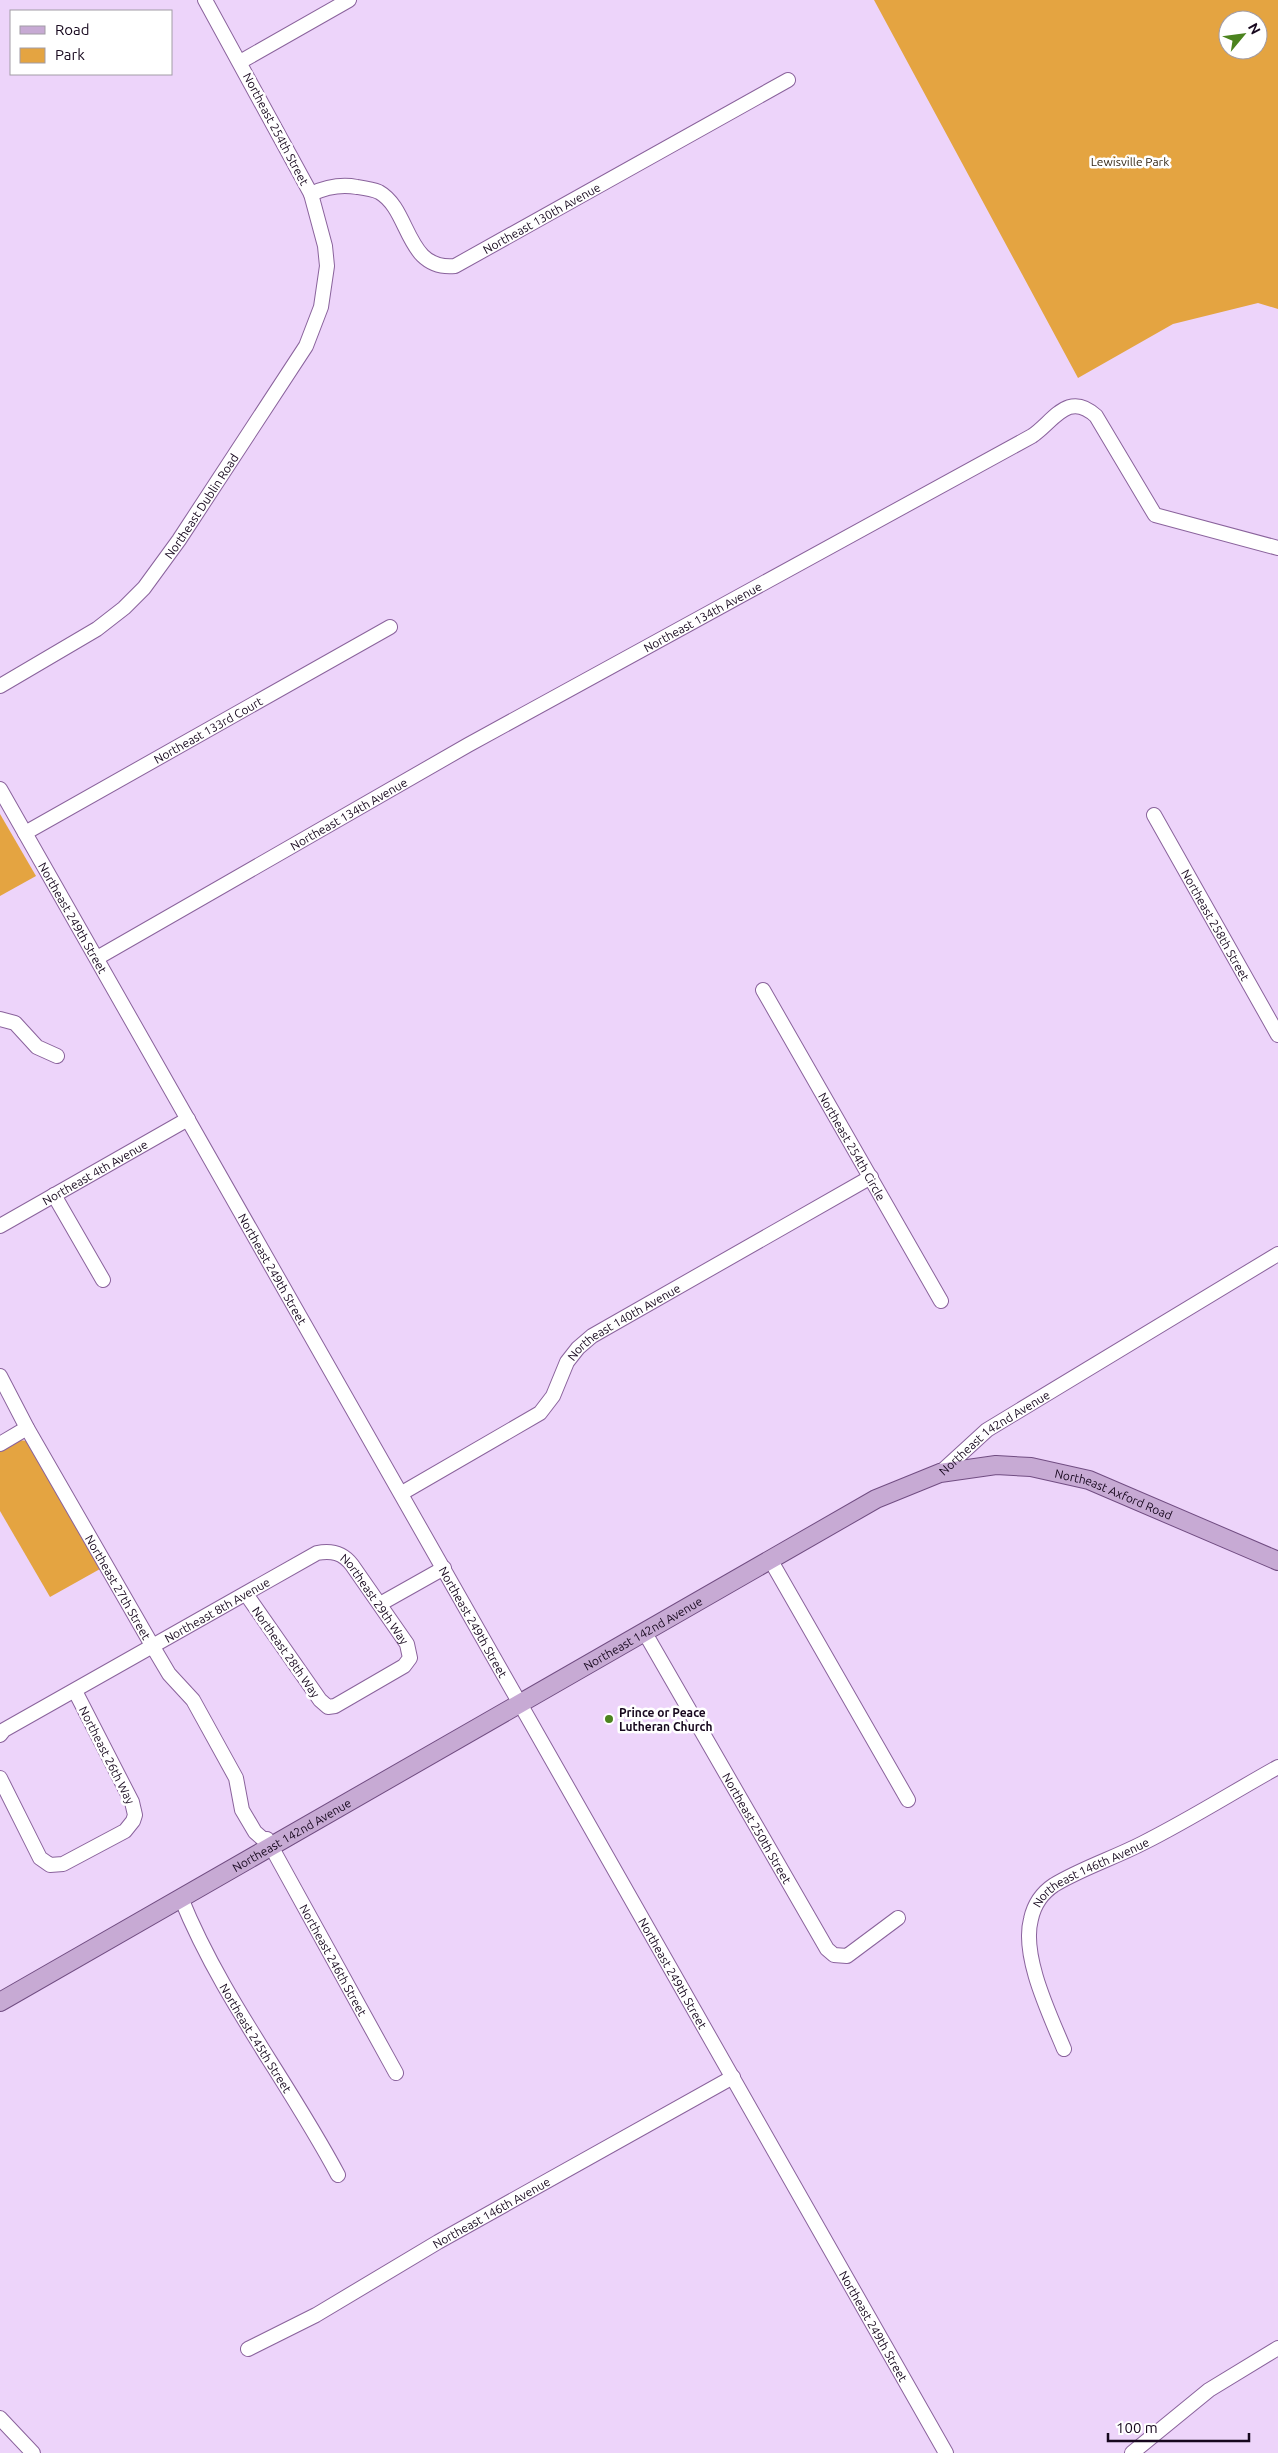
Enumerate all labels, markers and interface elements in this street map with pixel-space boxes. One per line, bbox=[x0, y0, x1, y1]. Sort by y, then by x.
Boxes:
legend bbox=[10, 10, 172, 75]
north arrow bbox=[1218, 10, 1268, 60]
text: N bbox=[1245, 20, 1264, 37]
text: Road bbox=[55, 21, 90, 38]
text: Park bbox=[55, 46, 85, 63]
street label: Northeast 254th Street bbox=[241, 71, 311, 188]
park label: Lewisville Park bbox=[1091, 155, 1169, 168]
street label: Northeast 130th Avenue bbox=[480, 180, 602, 256]
street label: Northeast Dublin Road bbox=[161, 451, 240, 561]
street label: Northeast 134th Avenue bbox=[641, 579, 764, 654]
street label: Northeast 133rd Court bbox=[151, 694, 265, 766]
street label: Northeast 134th Avenue bbox=[288, 775, 409, 852]
street label: Northeast 249th Street bbox=[36, 860, 110, 976]
street label: Northeast 258th Street bbox=[1179, 867, 1252, 983]
street label: Northeast 254th Circle bbox=[816, 1090, 888, 1202]
street label: Northeast 4th Avenue bbox=[40, 1137, 150, 1207]
street label: Northeast 249th Street bbox=[236, 1211, 310, 1327]
street label: Northeast 140th Avenue bbox=[564, 1281, 682, 1363]
street label: Northeast 142nd Avenue bbox=[936, 1387, 1052, 1477]
street label: Northeast Axford Road bbox=[1054, 1466, 1174, 1522]
street label: Northeast 27th Street bbox=[83, 1532, 154, 1642]
street label: Northeast 29th Way bbox=[338, 1551, 412, 1647]
street label: Northeast 249th Street bbox=[437, 1564, 510, 1680]
street label: Northeast 8th Avenue bbox=[162, 1575, 272, 1644]
street label: Northeast 142nd Avenue bbox=[581, 1594, 704, 1672]
street label: Northeast 28th Way bbox=[250, 1604, 322, 1700]
street label: Northeast 26th Way bbox=[77, 1704, 137, 1806]
place label: Prince or Peace Lutheran Church bbox=[619, 1706, 712, 1733]
marker: Prince or Peace Lutheran Church bbox=[603, 1713, 615, 1725]
street label: Northeast 250th Street bbox=[720, 1770, 794, 1886]
street label: Northeast 142nd Avenue bbox=[230, 1796, 353, 1874]
street label: Northeast 146th Avenue bbox=[1030, 1835, 1151, 1909]
street label: Northeast 246th Street bbox=[298, 1902, 370, 2018]
street label: Northeast 249th Street bbox=[636, 1915, 710, 2031]
street label: Northeast 245th Street bbox=[218, 1981, 295, 2095]
street label: Northeast 146th Avenue bbox=[430, 2174, 552, 2250]
street label: Northeast 249th Street bbox=[837, 2268, 911, 2384]
scale bar bbox=[1108, 2410, 1249, 2442]
text: 100 m bbox=[1116, 2419, 1158, 2436]

